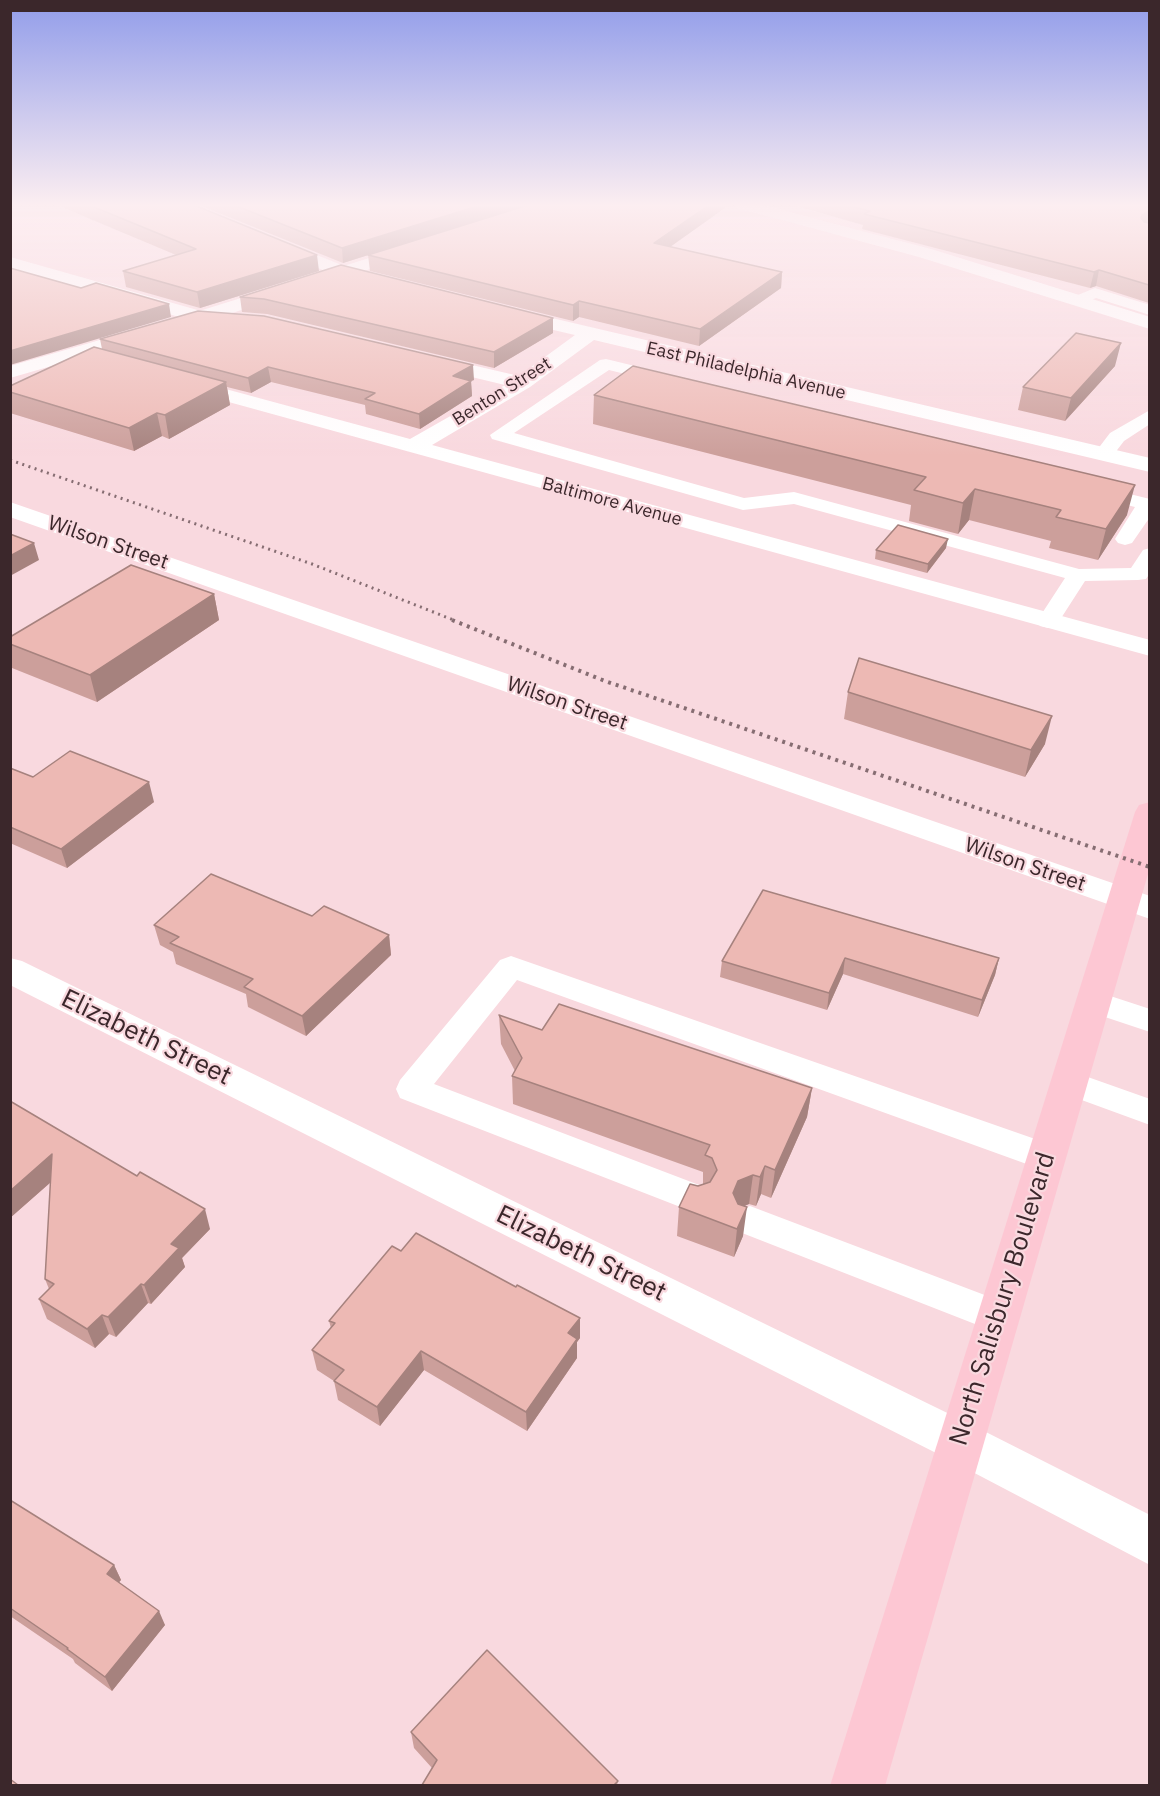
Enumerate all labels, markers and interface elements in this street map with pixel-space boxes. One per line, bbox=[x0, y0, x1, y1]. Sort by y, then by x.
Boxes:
street label: East Philadelphia Avenue bbox=[644, 338, 848, 404]
street label: Benton Street bbox=[449, 353, 555, 431]
street label: Baltimore Avenue bbox=[540, 473, 684, 531]
street label: Wilson Street bbox=[44, 511, 172, 575]
street label: Wilson Street bbox=[503, 672, 631, 736]
street label: Wilson Street bbox=[961, 833, 1089, 897]
street label: Elizabeth Street bbox=[56, 983, 236, 1093]
street label: North Salisbury Boulevard bbox=[944, 1149, 1062, 1449]
street label: Elizabeth Street bbox=[491, 1199, 671, 1309]

